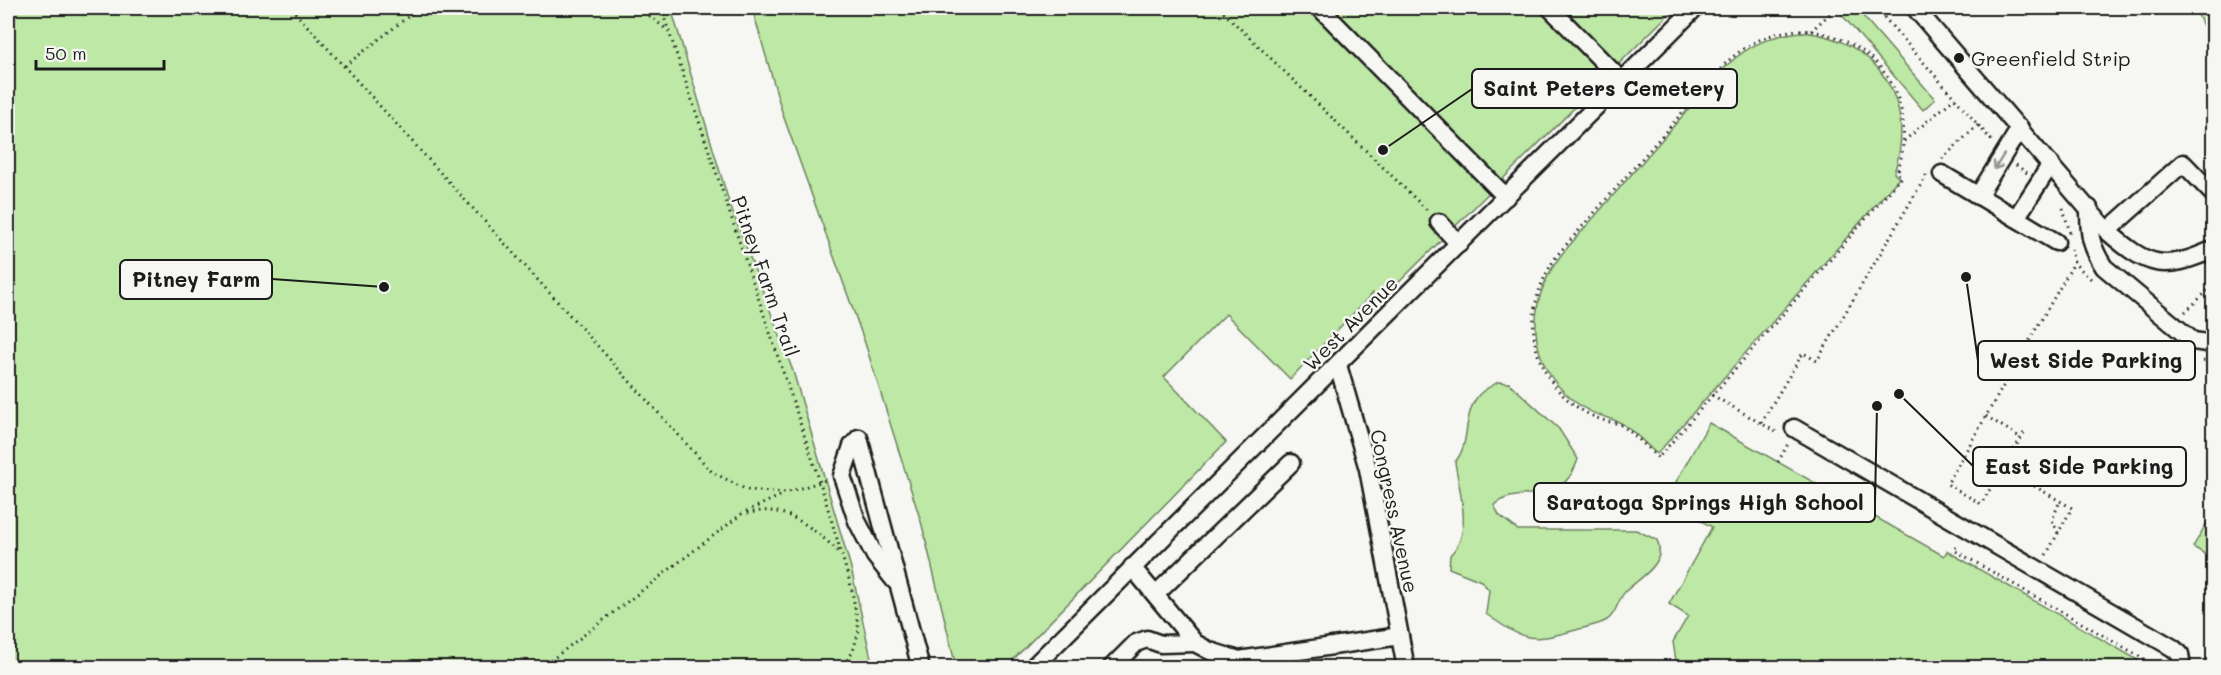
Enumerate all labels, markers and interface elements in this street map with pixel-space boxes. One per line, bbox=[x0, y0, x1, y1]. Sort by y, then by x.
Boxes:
scale bar bbox=[36, 33, 164, 71]
text: 50 m bbox=[45, 41, 87, 65]
place label: Greenfield Strip bbox=[1971, 45, 2131, 71]
marker: Greenfield Strip bbox=[1952, 51, 1966, 65]
callout: Saint Peters Cemetery bbox=[1472, 69, 1737, 108]
text: Saint Peters Cemetery bbox=[1483, 74, 1725, 102]
one-way arrow bbox=[1992, 153, 2004, 170]
street label: Pitney Farm Trail bbox=[726, 192, 806, 360]
callout: Pitney Farm bbox=[120, 260, 272, 299]
text: Pitney Farm bbox=[132, 265, 260, 293]
street label: West Avenue bbox=[1297, 270, 1403, 376]
callout: West Side Parking bbox=[1978, 341, 2195, 380]
text: West Side Parking bbox=[1990, 346, 2182, 373]
street label: Congress Avenue bbox=[1365, 427, 1425, 595]
callout: East Side Parking bbox=[1973, 447, 2186, 486]
text: East Side Parking bbox=[1985, 452, 2173, 479]
callout: Saratoga Springs High School bbox=[1534, 483, 1875, 522]
text: Saratoga Springs High School bbox=[1546, 488, 1864, 515]

